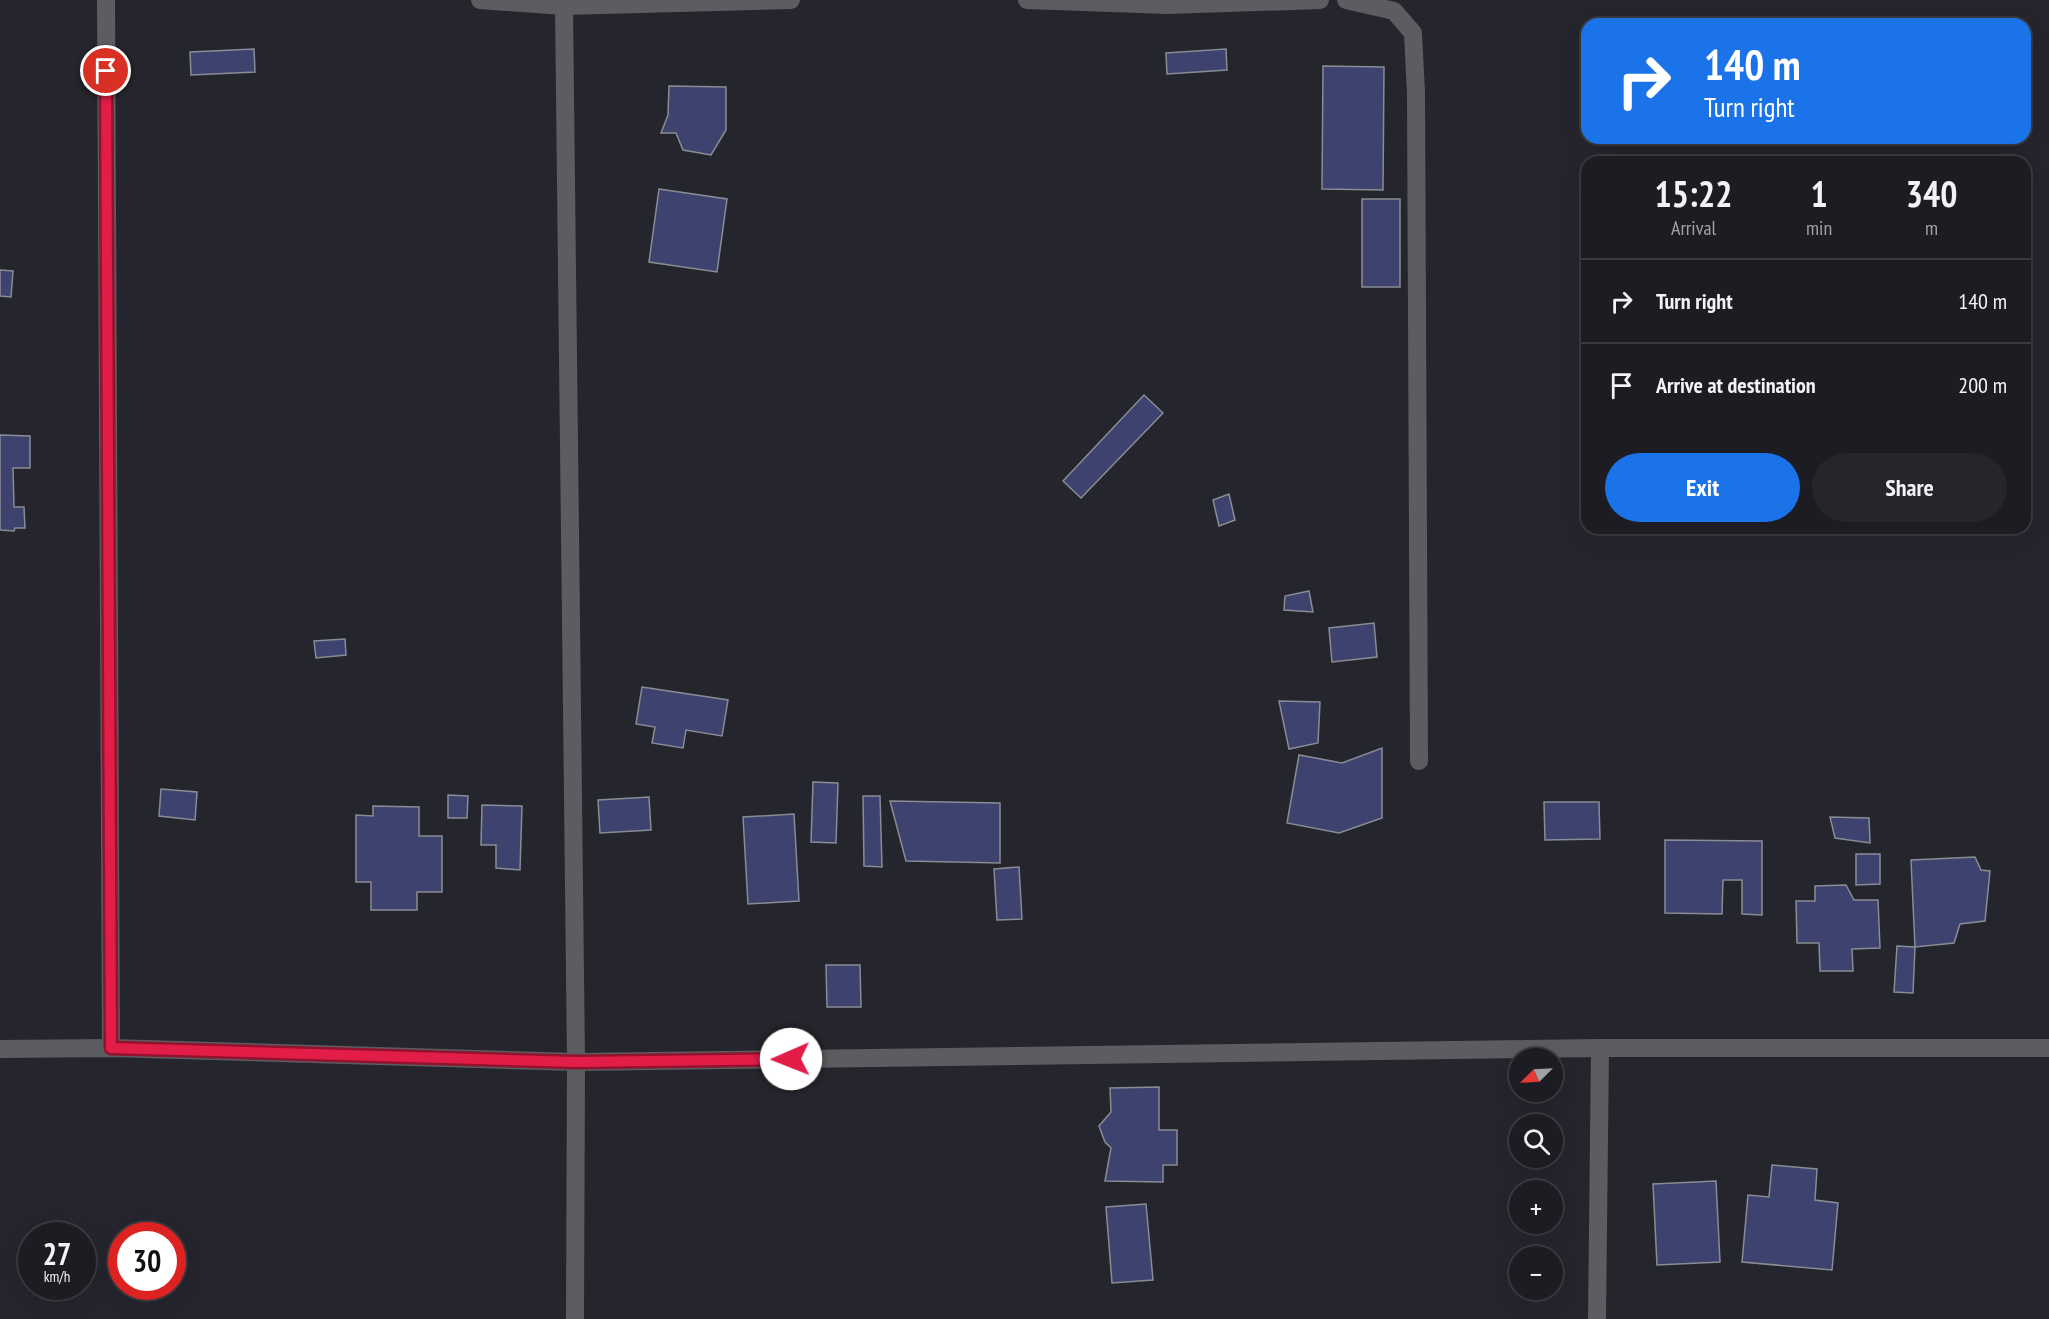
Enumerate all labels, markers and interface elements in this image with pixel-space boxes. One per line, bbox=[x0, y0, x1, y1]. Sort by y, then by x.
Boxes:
text: 140 m bbox=[1704, 37, 1801, 92]
icon: right bbox=[1605, 42, 1683, 120]
pin bbox=[80, 45, 131, 96]
icon: arrive bbox=[89, 54, 122, 87]
text: Turn right bbox=[1704, 90, 1795, 124]
text: 15:22 bbox=[1655, 170, 1732, 217]
text: 1 bbox=[1810, 170, 1828, 217]
text: 340 bbox=[1906, 170, 1957, 217]
text: Arrival bbox=[1671, 215, 1716, 241]
text: min bbox=[1806, 215, 1832, 241]
text: m bbox=[1925, 215, 1938, 241]
icon: right bbox=[1605, 285, 1638, 318]
text: Turn right bbox=[1656, 287, 1733, 315]
text: 140 m bbox=[1958, 287, 2007, 315]
icon: arrive bbox=[1605, 369, 1638, 402]
text: Arrive at destination bbox=[1656, 371, 1816, 399]
text: 200 m bbox=[1958, 371, 2007, 399]
button: Exit bbox=[1605, 453, 1800, 522]
button: Share bbox=[1812, 453, 2007, 522]
position arrow bbox=[759, 1027, 823, 1091]
north arrow bbox=[1509, 1048, 1563, 1102]
map controls bbox=[1509, 1048, 1563, 1300]
button: search bbox=[1509, 1114, 1563, 1168]
button: + bbox=[1509, 1180, 1563, 1234]
speed limit sign: 30 bbox=[108, 1222, 186, 1300]
text: 27 bbox=[43, 1234, 71, 1273]
button: − bbox=[1509, 1246, 1563, 1300]
text: km/h bbox=[44, 1267, 70, 1286]

